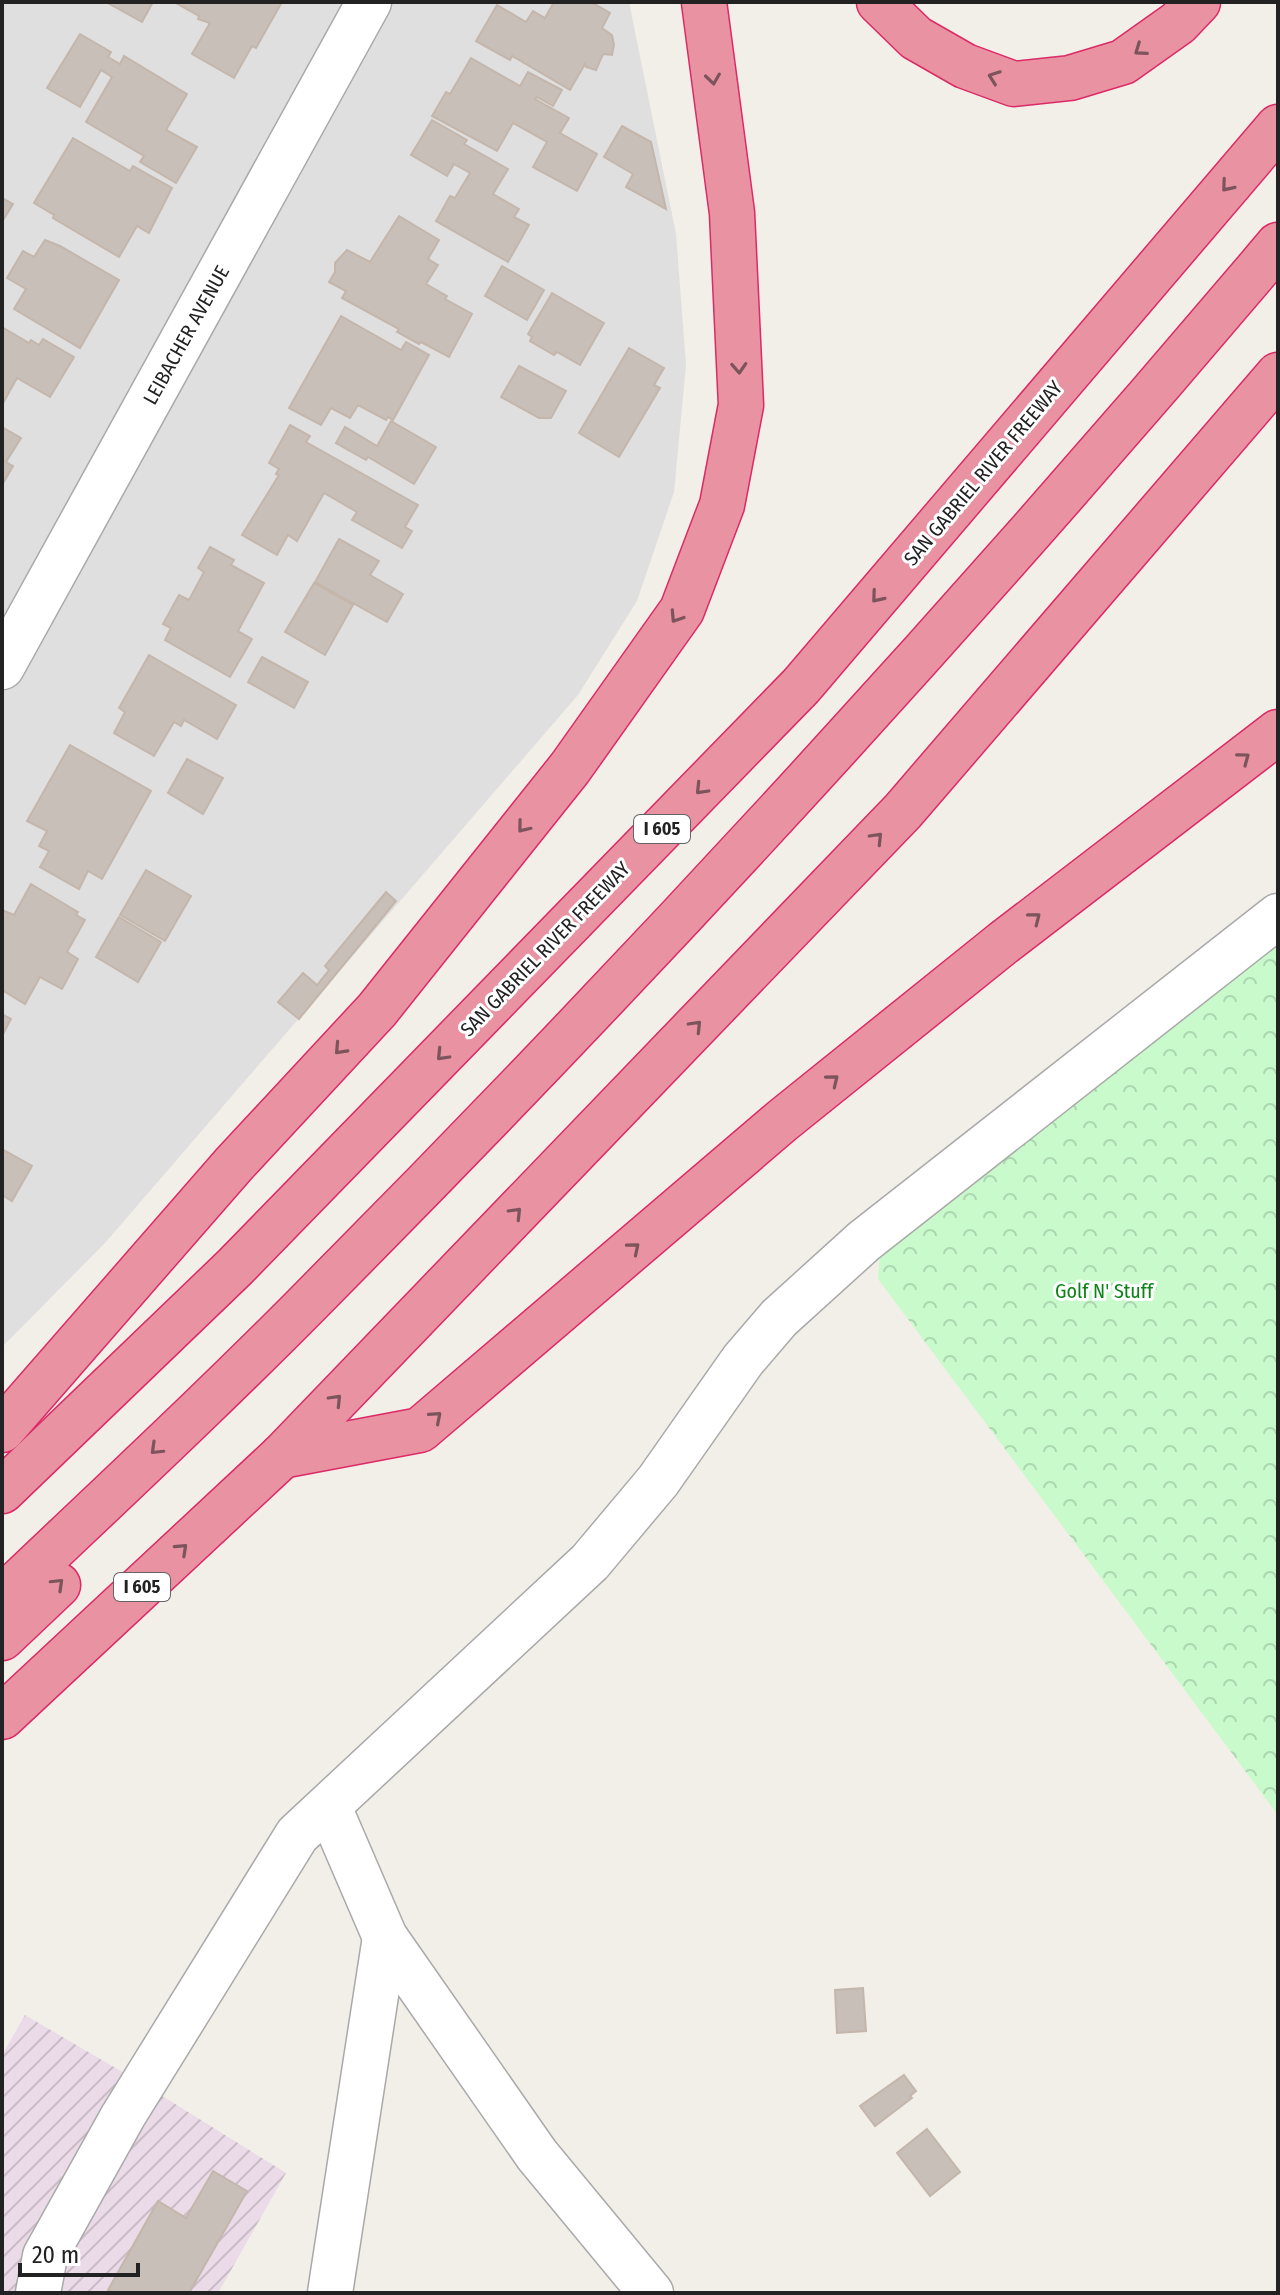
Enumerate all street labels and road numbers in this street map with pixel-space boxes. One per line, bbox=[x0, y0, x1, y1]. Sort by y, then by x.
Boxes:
street label: LEIBACHER AVENUE bbox=[138, 261, 234, 409]
street label: SAN GABRIEL RIVER FREEWAY bbox=[899, 376, 1067, 570]
road number: I 605 bbox=[634, 815, 690, 843]
street label: SAN GABRIEL RIVER FREEWAY bbox=[455, 857, 635, 1041]
road number: I 605 bbox=[114, 1573, 170, 1601]

